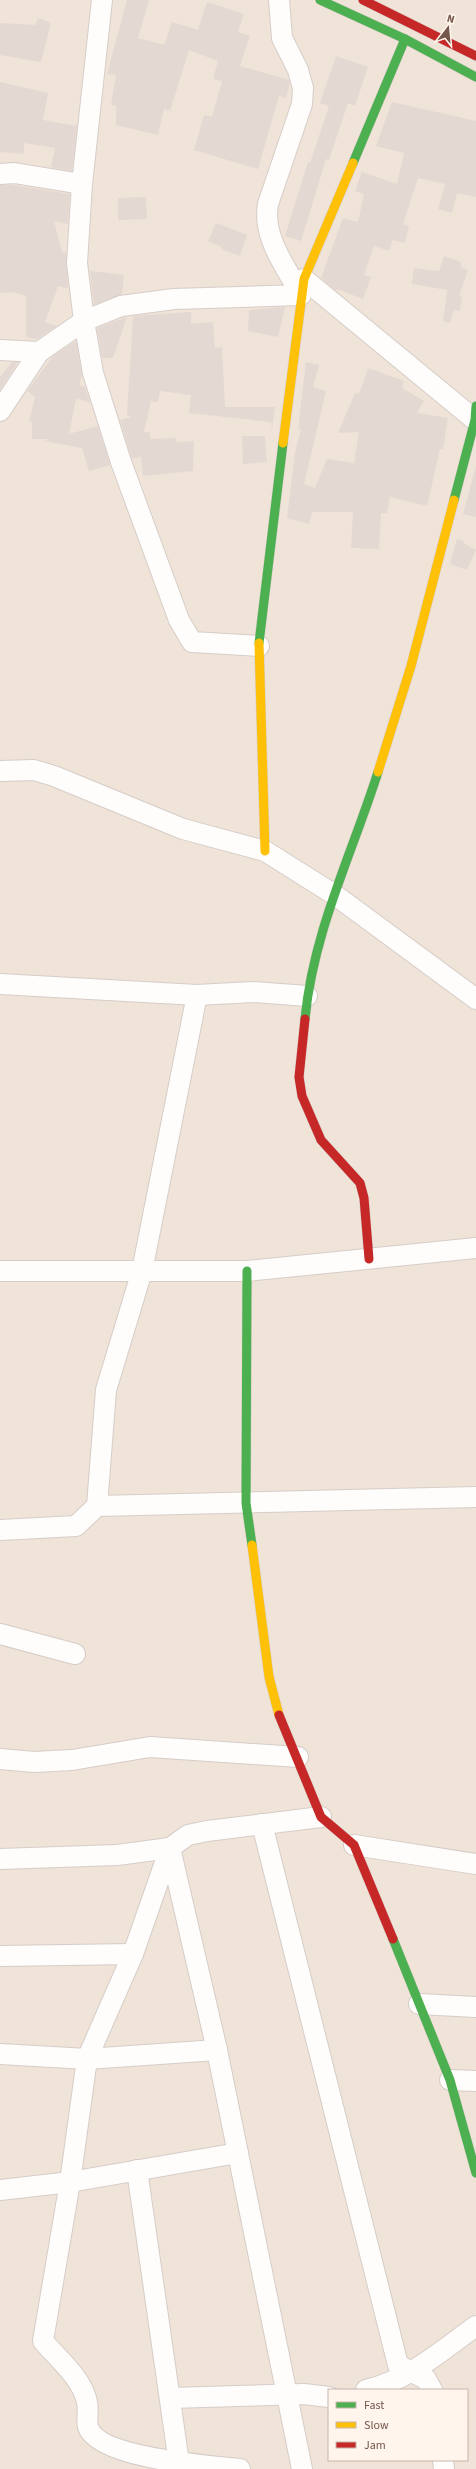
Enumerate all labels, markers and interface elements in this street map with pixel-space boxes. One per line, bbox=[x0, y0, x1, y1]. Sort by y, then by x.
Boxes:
north arrow bbox=[428, 8, 468, 48]
text: N bbox=[445, 11, 456, 27]
legend bbox=[328, 2389, 468, 2461]
text: Fast bbox=[364, 2397, 384, 2414]
text: Slow bbox=[364, 2417, 389, 2434]
text: Jam bbox=[364, 2437, 386, 2454]

